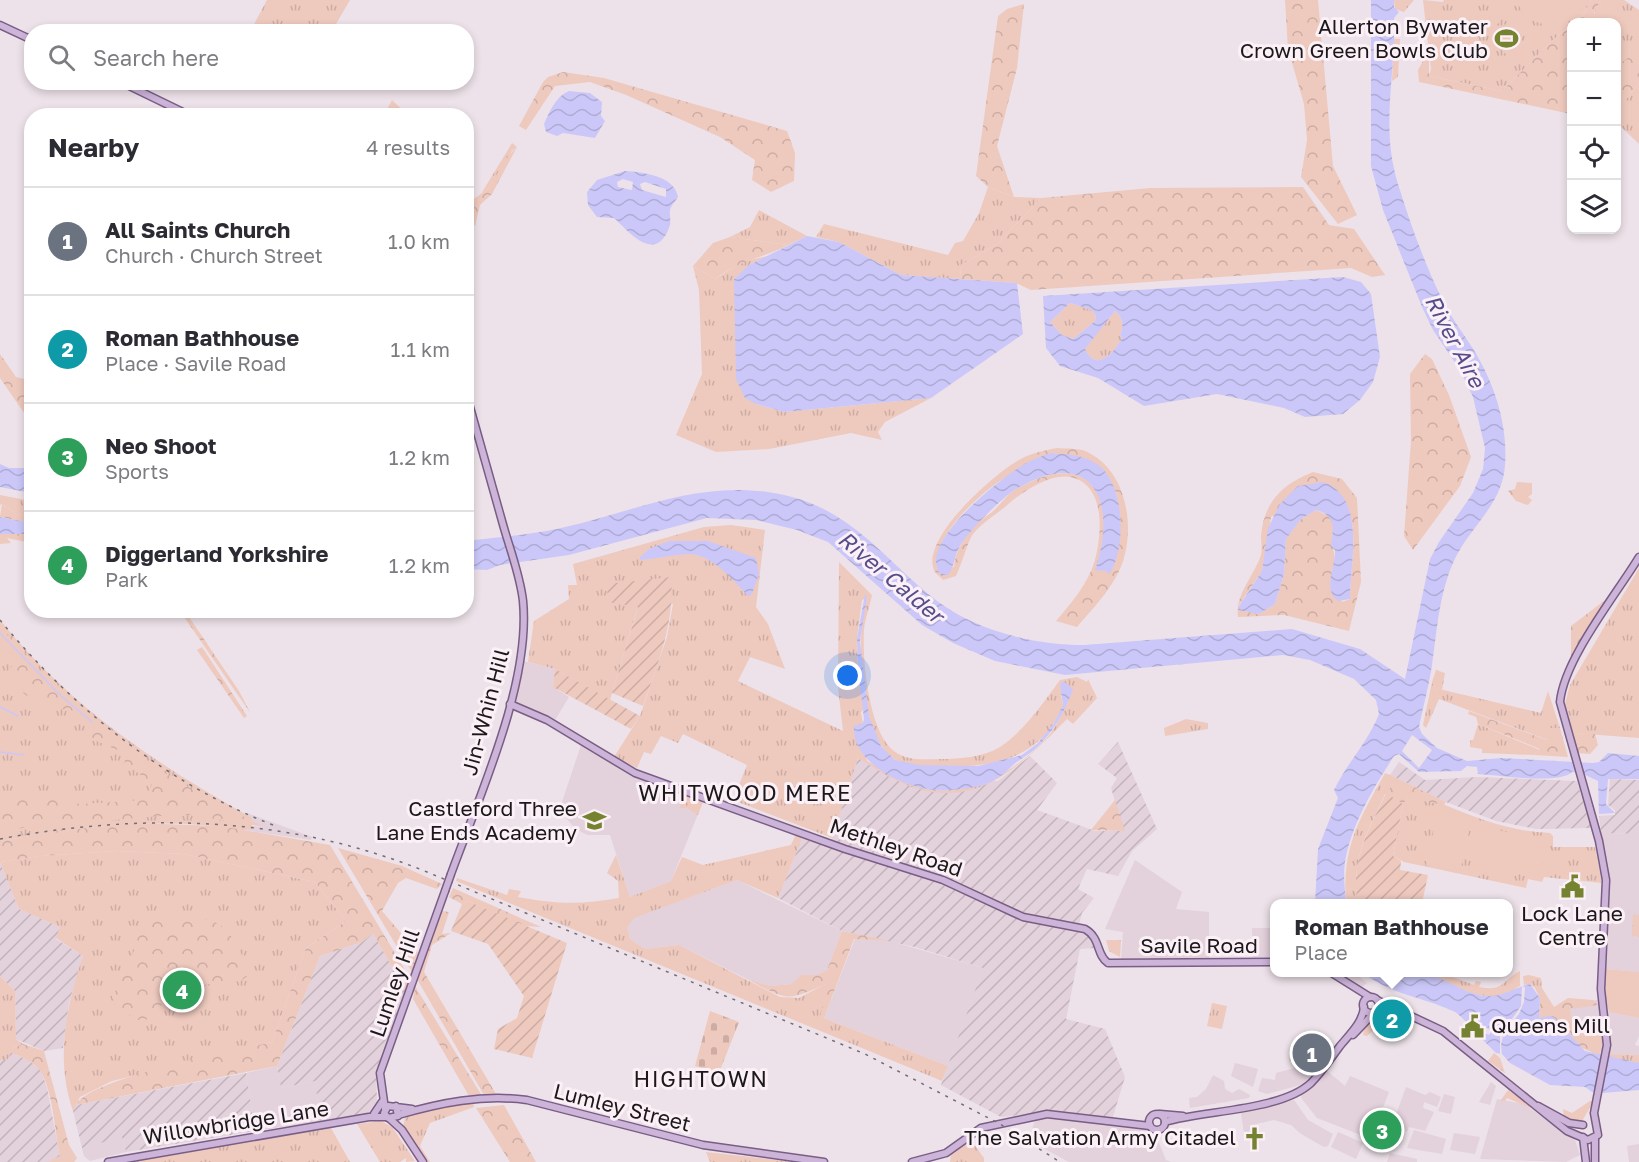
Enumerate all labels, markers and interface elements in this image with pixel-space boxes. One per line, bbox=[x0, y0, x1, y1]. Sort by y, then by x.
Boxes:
place label: Allerton Bywater Crown Green Bowls Club bbox=[1240, 13, 1488, 63]
map controls bbox=[1567, 18, 1621, 234]
button: + bbox=[1567, 18, 1621, 72]
search box bbox=[24, 24, 474, 90]
sports icon: Allerton Bywater Crown Green Bowls Club bbox=[1493, 26, 1519, 52]
icon: search bbox=[45, 41, 78, 74]
text: Search here bbox=[93, 44, 219, 71]
button: − bbox=[1567, 72, 1621, 126]
button: locate bbox=[1567, 126, 1621, 180]
text: Nearby bbox=[48, 132, 139, 163]
text: 4 results bbox=[366, 135, 450, 159]
button: layers bbox=[1567, 180, 1621, 234]
text: All Saints Church bbox=[105, 216, 290, 243]
text: 1 bbox=[62, 229, 73, 253]
text: 1.0 km bbox=[388, 229, 450, 253]
text: Church · Church Street bbox=[105, 243, 323, 267]
water label: River Aire bbox=[1420, 290, 1492, 394]
text: Roman Bathhouse bbox=[105, 324, 299, 351]
text: 2 bbox=[61, 337, 74, 361]
text: 1.1 km bbox=[391, 337, 450, 361]
text: Place · Savile Road bbox=[105, 351, 286, 375]
text: Neo Shoot bbox=[105, 432, 217, 459]
text: 3 bbox=[61, 445, 74, 469]
text: 1.2 km bbox=[389, 445, 450, 469]
text: Sports bbox=[105, 459, 169, 483]
water label: River Calder bbox=[833, 525, 952, 631]
text: Diggerland Yorkshire bbox=[105, 540, 329, 567]
text: 4 bbox=[61, 553, 74, 577]
text: 1.2 km bbox=[389, 553, 450, 577]
text: Park bbox=[105, 567, 148, 591]
street label: Jin-Whin Hill bbox=[456, 646, 514, 778]
your location bbox=[833, 661, 862, 690]
district label: WHITWOOD MERE bbox=[638, 779, 852, 806]
place label: Castleford Three Lane Ends Academy bbox=[375, 795, 577, 845]
school or university icon: Castleford Three Lane Ends Academy bbox=[582, 808, 608, 834]
street label: Methley Road bbox=[827, 812, 966, 882]
public building icon: Lock Lane Centre bbox=[1559, 873, 1585, 899]
popup bbox=[1270, 899, 1513, 977]
place label: Lock Lane Centre bbox=[1521, 900, 1623, 950]
text: Roman Bathhouse bbox=[1294, 913, 1489, 940]
street label: Lumley Hill bbox=[363, 925, 425, 1040]
street label: Savile Road bbox=[1140, 932, 1258, 958]
text: Place bbox=[1294, 940, 1348, 964]
pin: 4 bbox=[162, 968, 201, 1012]
pin: 2 bbox=[1372, 996, 1412, 1042]
place label: Queens Mill bbox=[1491, 1012, 1610, 1038]
public building icon: Queens Mill bbox=[1460, 1013, 1486, 1039]
pin: 1 bbox=[1292, 1030, 1332, 1076]
district label: HIGHTOWN bbox=[634, 1065, 768, 1092]
street label: Lumley Street bbox=[551, 1077, 693, 1137]
street label: Willowbridge Lane bbox=[141, 1095, 331, 1150]
pin: 3 bbox=[1362, 1108, 1402, 1152]
place label: The Salvation Army Citadel bbox=[964, 1124, 1236, 1150]
church icon: The Salvation Army Citadel bbox=[1241, 1125, 1267, 1151]

